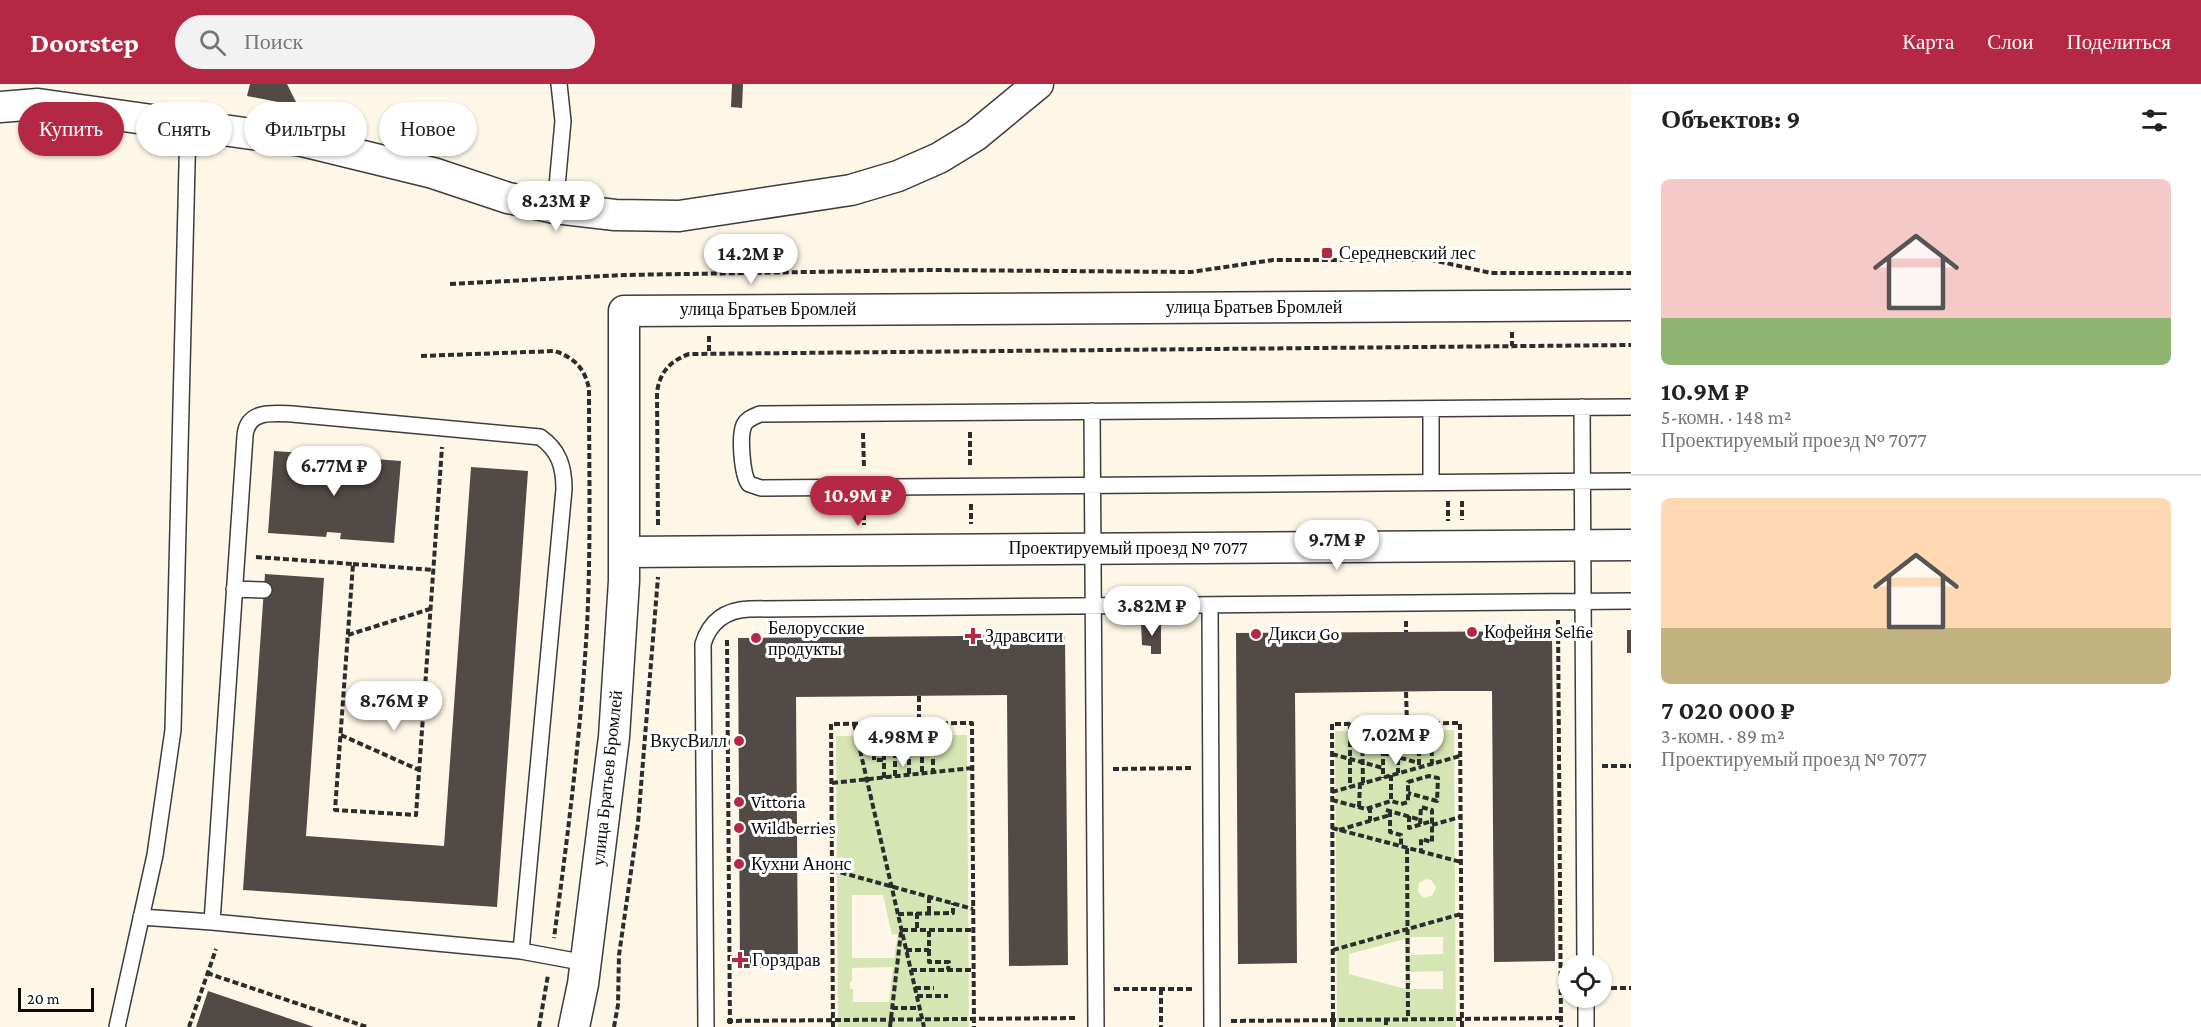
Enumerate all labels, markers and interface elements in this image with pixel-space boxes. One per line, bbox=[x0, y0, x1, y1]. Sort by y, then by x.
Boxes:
search box bbox=[175, 15, 595, 69]
icon: search bbox=[196, 26, 229, 59]
text: Doorstep bbox=[30, 27, 139, 58]
text: Поиск bbox=[244, 29, 303, 54]
text: Карта bbox=[1902, 30, 1954, 54]
text: Слои bbox=[1987, 30, 2033, 54]
text: Поделиться bbox=[2066, 30, 2171, 54]
chip: Купить bbox=[18, 102, 124, 156]
chip: Снять bbox=[136, 102, 232, 156]
chip: Фильтры bbox=[244, 102, 367, 156]
chip: Новое bbox=[379, 102, 477, 156]
icon: filters bbox=[2138, 104, 2171, 137]
text: Объектов: 9 bbox=[1661, 105, 1801, 134]
pin: 8.23M ₽ bbox=[501, 181, 611, 232]
text: 8.23M ₽ bbox=[521, 189, 591, 211]
icon: home bbox=[1862, 218, 1970, 326]
pin: 14.2M ₽ bbox=[696, 234, 806, 285]
text: 14.2M ₽ bbox=[718, 242, 784, 264]
place label: Середневский лес bbox=[1339, 243, 1476, 263]
marker: Середневский лес bbox=[1320, 246, 1334, 260]
street label: улица Братьев Бромлей bbox=[1166, 297, 1343, 317]
street label: улица Братьев Бромлей bbox=[680, 299, 857, 319]
text: 10.9M ₽ bbox=[1661, 377, 1749, 406]
text: 5-комн. · 148 m² bbox=[1661, 406, 1792, 428]
text: Проектируемый проезд № 7077 bbox=[1661, 429, 1927, 451]
pin: 6.77M ₽ bbox=[279, 446, 389, 497]
text: 6.77M ₽ bbox=[300, 454, 368, 476]
pin: 10.9M ₽ bbox=[803, 476, 913, 527]
text: 10.9M ₽ bbox=[824, 484, 892, 506]
pin: 9.7M ₽ bbox=[1288, 520, 1386, 571]
text: 9.7M ₽ bbox=[1308, 528, 1366, 550]
icon: home bbox=[1862, 537, 1970, 645]
street label: Проектируемый проезд № 7077 bbox=[1008, 538, 1248, 558]
pin: 3.82M ₽ bbox=[1097, 586, 1207, 637]
text: 3.82M ₽ bbox=[1117, 594, 1187, 616]
place label: Белорусские продукты bbox=[768, 618, 864, 659]
place label: Кофейня Selfie bbox=[1484, 622, 1593, 642]
place label: Дикси Go bbox=[1268, 624, 1340, 644]
marker: Кофейня Selfie bbox=[1465, 625, 1479, 639]
place label: Здравсити bbox=[985, 626, 1064, 646]
marker: Дикси Go bbox=[1249, 627, 1263, 641]
marker: Здравсити bbox=[966, 629, 980, 643]
marker: Белорусские продукты bbox=[749, 631, 763, 645]
pin: 8.76M ₽ bbox=[339, 681, 449, 732]
text: 8.76M ₽ bbox=[359, 689, 429, 711]
street label: улица Братьев Бромлей bbox=[588, 689, 626, 867]
text: 7 020 000 ₽ bbox=[1661, 696, 1795, 725]
pin: 7.02M ₽ bbox=[1341, 715, 1451, 766]
pin: 4.98M ₽ bbox=[848, 717, 958, 768]
text: 7.02M ₽ bbox=[1362, 723, 1430, 745]
text: 4.98M ₽ bbox=[867, 725, 939, 747]
text: 3-комн. · 89 m² bbox=[1661, 725, 1785, 747]
place label: ВкусВилл bbox=[650, 731, 727, 751]
marker: ВкусВилл bbox=[732, 734, 746, 748]
text: Проектируемый проезд № 7077 bbox=[1661, 748, 1927, 770]
place label: Vittoria bbox=[751, 792, 806, 812]
marker: Vittoria bbox=[732, 795, 746, 809]
place label: Wildberries bbox=[751, 818, 836, 838]
marker: Wildberries bbox=[732, 821, 746, 835]
place label: Кухни Анонс bbox=[751, 854, 852, 874]
marker: Кухни Анонс bbox=[732, 857, 746, 871]
place label: Горздрав bbox=[752, 950, 820, 970]
marker: Горздрав bbox=[733, 953, 747, 967]
map controls bbox=[1558, 954, 1612, 1008]
button: locate bbox=[1558, 954, 1612, 1008]
scale bar bbox=[18, 985, 94, 1012]
text: 20 m bbox=[27, 990, 60, 1007]

